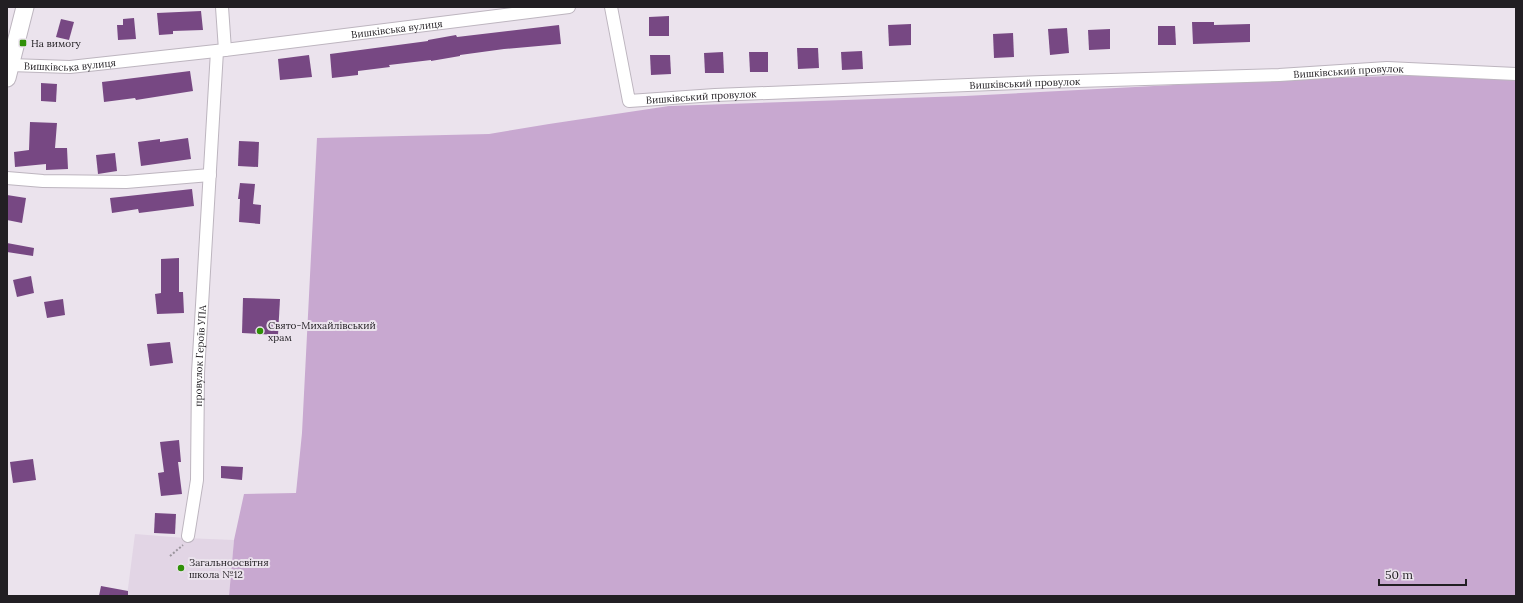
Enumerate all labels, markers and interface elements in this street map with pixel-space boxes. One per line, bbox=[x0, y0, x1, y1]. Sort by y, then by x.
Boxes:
street label: Вишківська вулиця bbox=[350, 16, 443, 41]
place label: На вимогу bbox=[31, 37, 82, 50]
marker: На вимогу bbox=[18, 38, 28, 48]
street label: Вишківська вулиця bbox=[24, 56, 116, 74]
street label: Вишківський провулок bbox=[1293, 61, 1405, 81]
street label: Вишківський провулок bbox=[969, 74, 1081, 91]
street label: Вишківський провулок bbox=[645, 87, 757, 106]
street label: провулок Героїв УПА bbox=[191, 304, 209, 407]
place label: Свято-Михайлівський храм bbox=[268, 319, 376, 344]
marker: Свято-Михайлівський храм bbox=[255, 326, 265, 336]
place label: Загальноосвітня школа №12 bbox=[189, 556, 269, 581]
scale bar bbox=[1379, 561, 1466, 587]
marker: Загальноосвітня школа №12 bbox=[176, 563, 186, 573]
text: 50 m bbox=[1385, 567, 1413, 582]

